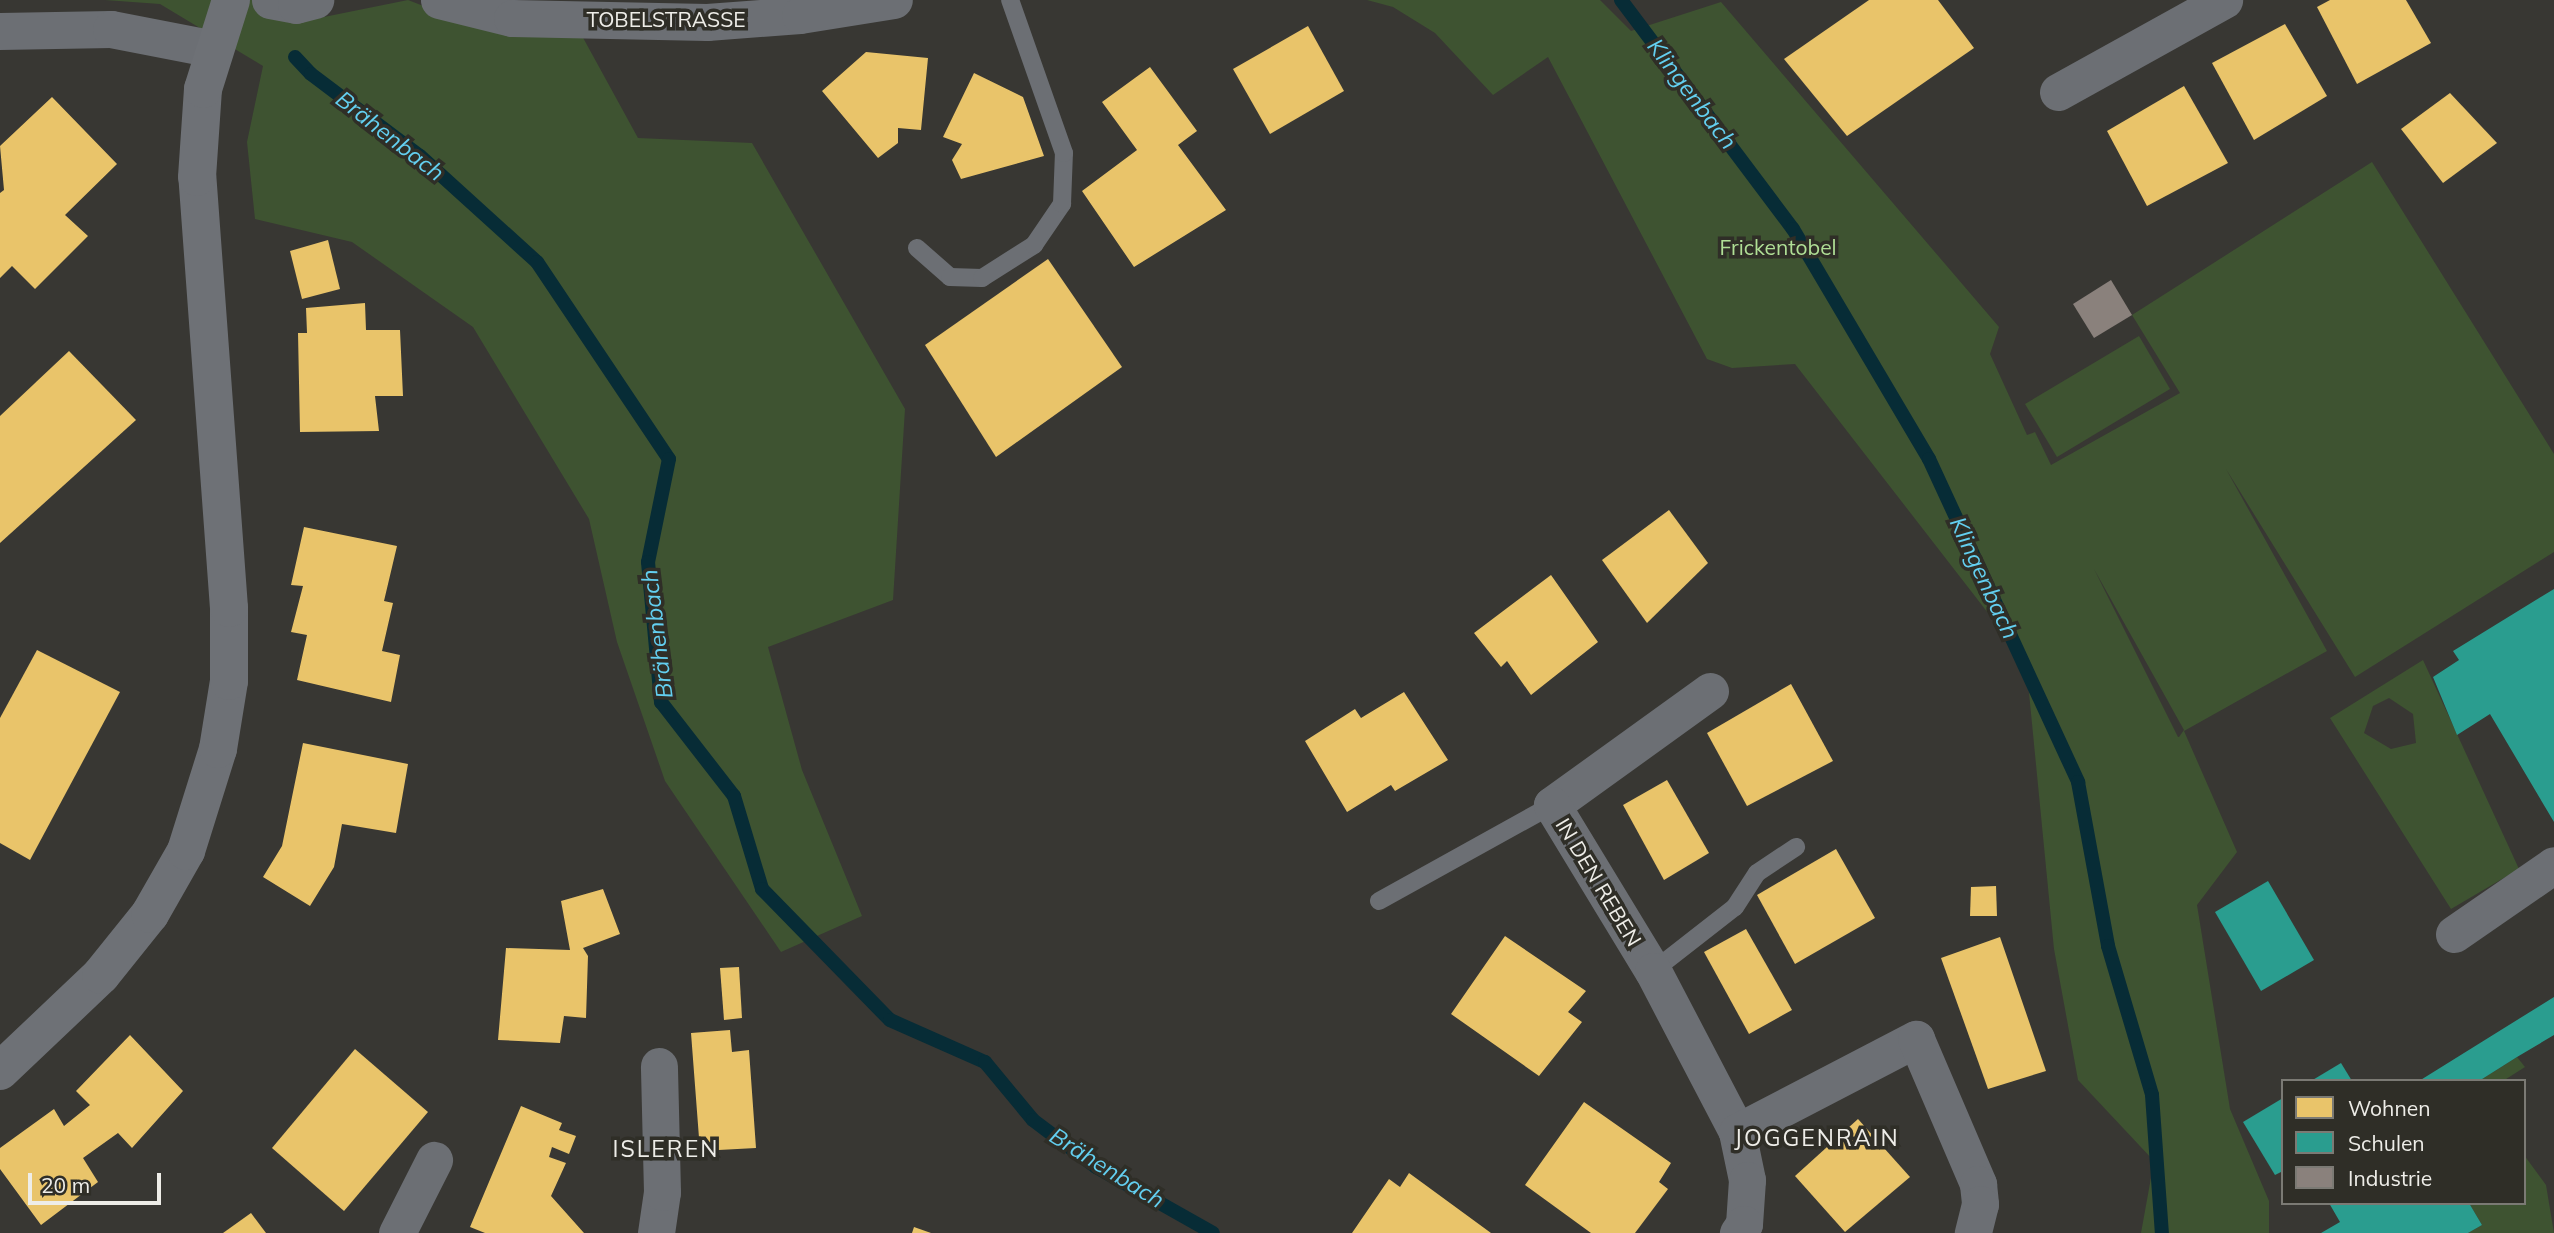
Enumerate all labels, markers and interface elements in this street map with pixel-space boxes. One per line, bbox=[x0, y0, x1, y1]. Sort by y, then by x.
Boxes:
street label: TOBELSTRASSE bbox=[586, 6, 746, 32]
water label: Klingenbach bbox=[1641, 33, 1743, 155]
water label: Brähenbach bbox=[330, 85, 450, 187]
park label: Frickentobel bbox=[1719, 234, 1837, 260]
water label: Klingenbach bbox=[1944, 513, 2024, 643]
water label: Brähenbach bbox=[635, 568, 679, 700]
street label: IN DEN REBEN bbox=[1551, 813, 1647, 951]
legend bbox=[2281, 1079, 2526, 1205]
text: Wohnen bbox=[2348, 1095, 2430, 1121]
water label: Brähenbach bbox=[1045, 1122, 1169, 1214]
district label: JOGGENRAIN bbox=[1736, 1124, 1898, 1152]
text: Schulen bbox=[2348, 1130, 2425, 1156]
district label: ISLEREN bbox=[613, 1135, 719, 1163]
scale bar bbox=[32, 1160, 164, 1204]
text: Industrie bbox=[2348, 1165, 2432, 1191]
text: 20 m bbox=[41, 1172, 90, 1198]

